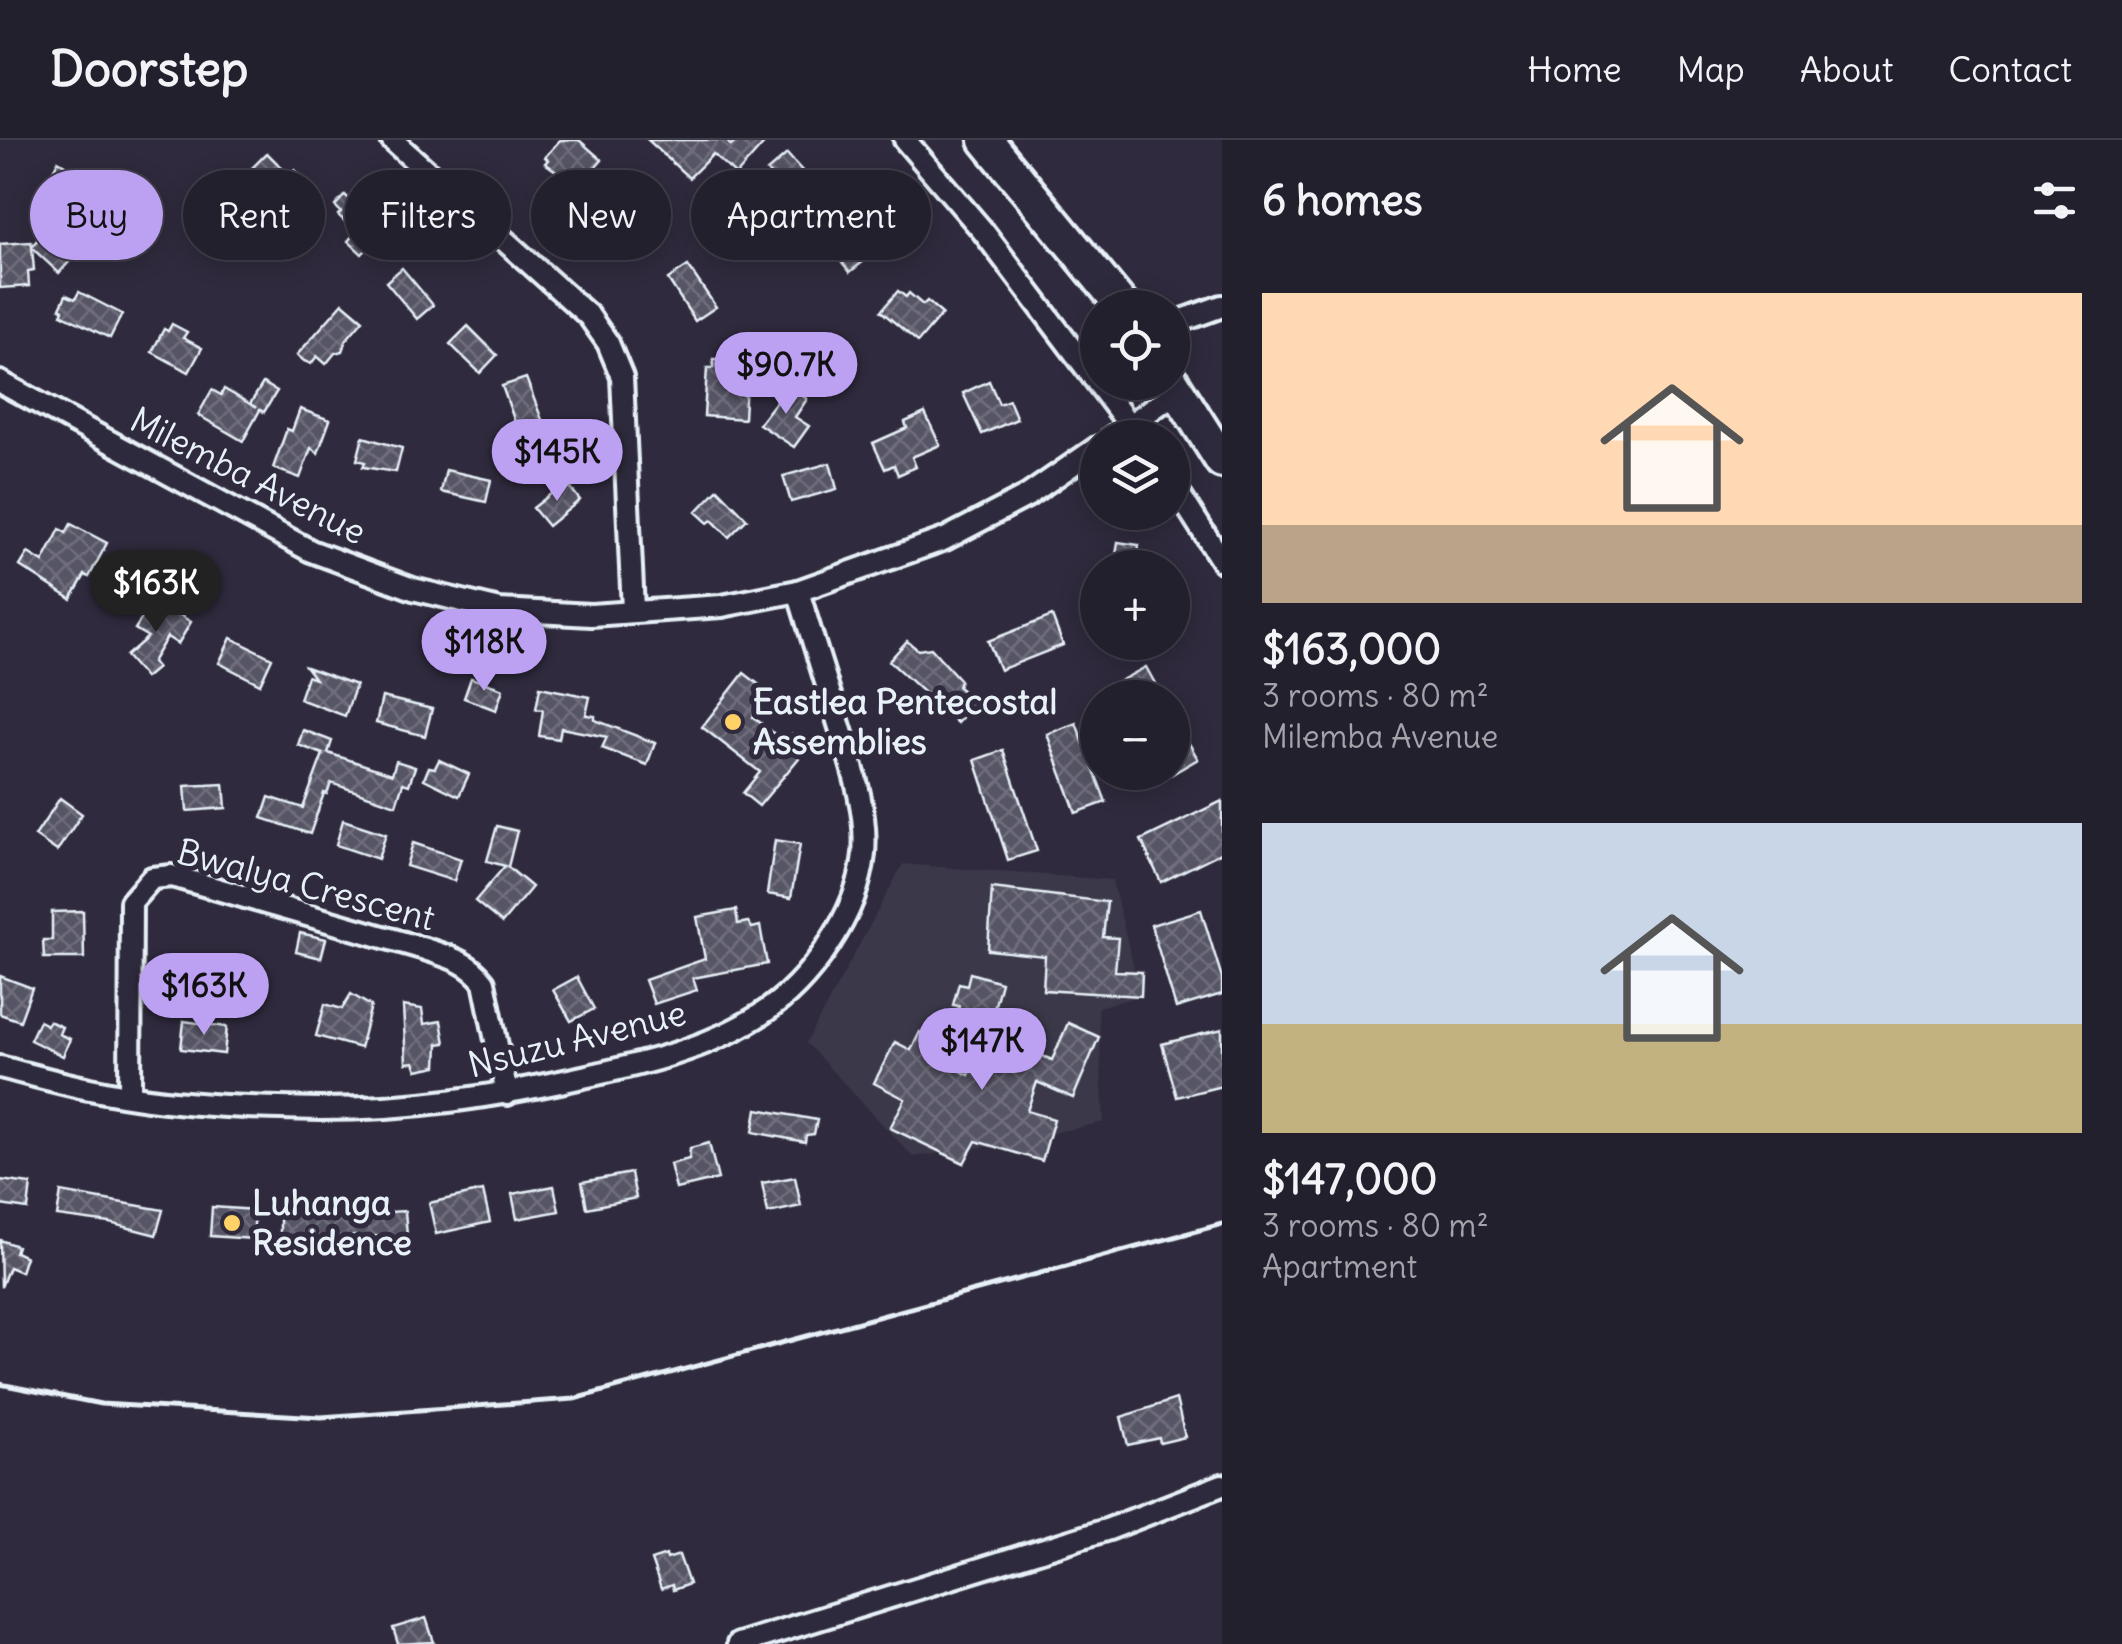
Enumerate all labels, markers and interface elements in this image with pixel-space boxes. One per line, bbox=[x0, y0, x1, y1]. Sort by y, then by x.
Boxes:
text: Doorstep bbox=[50, 39, 248, 99]
text: Home bbox=[1527, 47, 1622, 91]
text: Map bbox=[1677, 47, 1745, 91]
text: About bbox=[1800, 47, 1893, 91]
text: Contact bbox=[1948, 47, 2072, 91]
chip: Buy bbox=[30, 170, 163, 260]
chip: Rent bbox=[183, 170, 325, 260]
chip: Filters bbox=[345, 170, 511, 260]
chip: New bbox=[531, 170, 671, 260]
chip: Apartment bbox=[691, 170, 931, 260]
icon: filters bbox=[2027, 173, 2082, 228]
text: 6 homes bbox=[1262, 174, 1423, 226]
map controls bbox=[1080, 290, 1190, 790]
button: locate bbox=[1080, 290, 1190, 400]
pin: $90.7K bbox=[705, 332, 867, 417]
text: $90.7K bbox=[736, 344, 836, 385]
icon: home bbox=[1582, 358, 1762, 538]
street label: Milemba Avenue bbox=[123, 397, 374, 553]
pin: $145K bbox=[487, 419, 627, 504]
button: layers bbox=[1080, 420, 1190, 530]
text: $145K bbox=[514, 431, 600, 472]
pin: $163K bbox=[86, 550, 226, 635]
button: + bbox=[1080, 550, 1190, 660]
text: $163K bbox=[113, 562, 199, 603]
pin: $118K bbox=[414, 609, 554, 694]
text: $118K bbox=[444, 621, 524, 662]
text: $163,000 bbox=[1262, 623, 1441, 675]
text: 3 rooms · 80 m² bbox=[1262, 675, 1489, 716]
place label: Eastlea Pentecostal Assemblies bbox=[753, 679, 1057, 763]
button: − bbox=[1080, 680, 1190, 790]
marker: Eastlea Pentecostal Assemblies bbox=[722, 711, 744, 733]
text: Milemba Avenue bbox=[1262, 716, 1498, 757]
street label: Bwalya Crescent bbox=[173, 829, 440, 940]
icon: home bbox=[1582, 888, 1762, 1068]
pin: $163K bbox=[134, 953, 274, 1038]
text: $163K bbox=[161, 965, 247, 1006]
street label: Nsuzu Avenue bbox=[463, 990, 690, 1086]
pin: $147K bbox=[912, 1008, 1052, 1093]
text: $147K bbox=[940, 1020, 1024, 1061]
text: $147,000 bbox=[1262, 1153, 1437, 1205]
place label: Luhanga Residence bbox=[252, 1180, 412, 1264]
text: 3 rooms · 80 m² bbox=[1262, 1205, 1489, 1246]
marker: Luhanga Residence bbox=[221, 1212, 243, 1234]
text: Apartment bbox=[1262, 1246, 1417, 1287]

